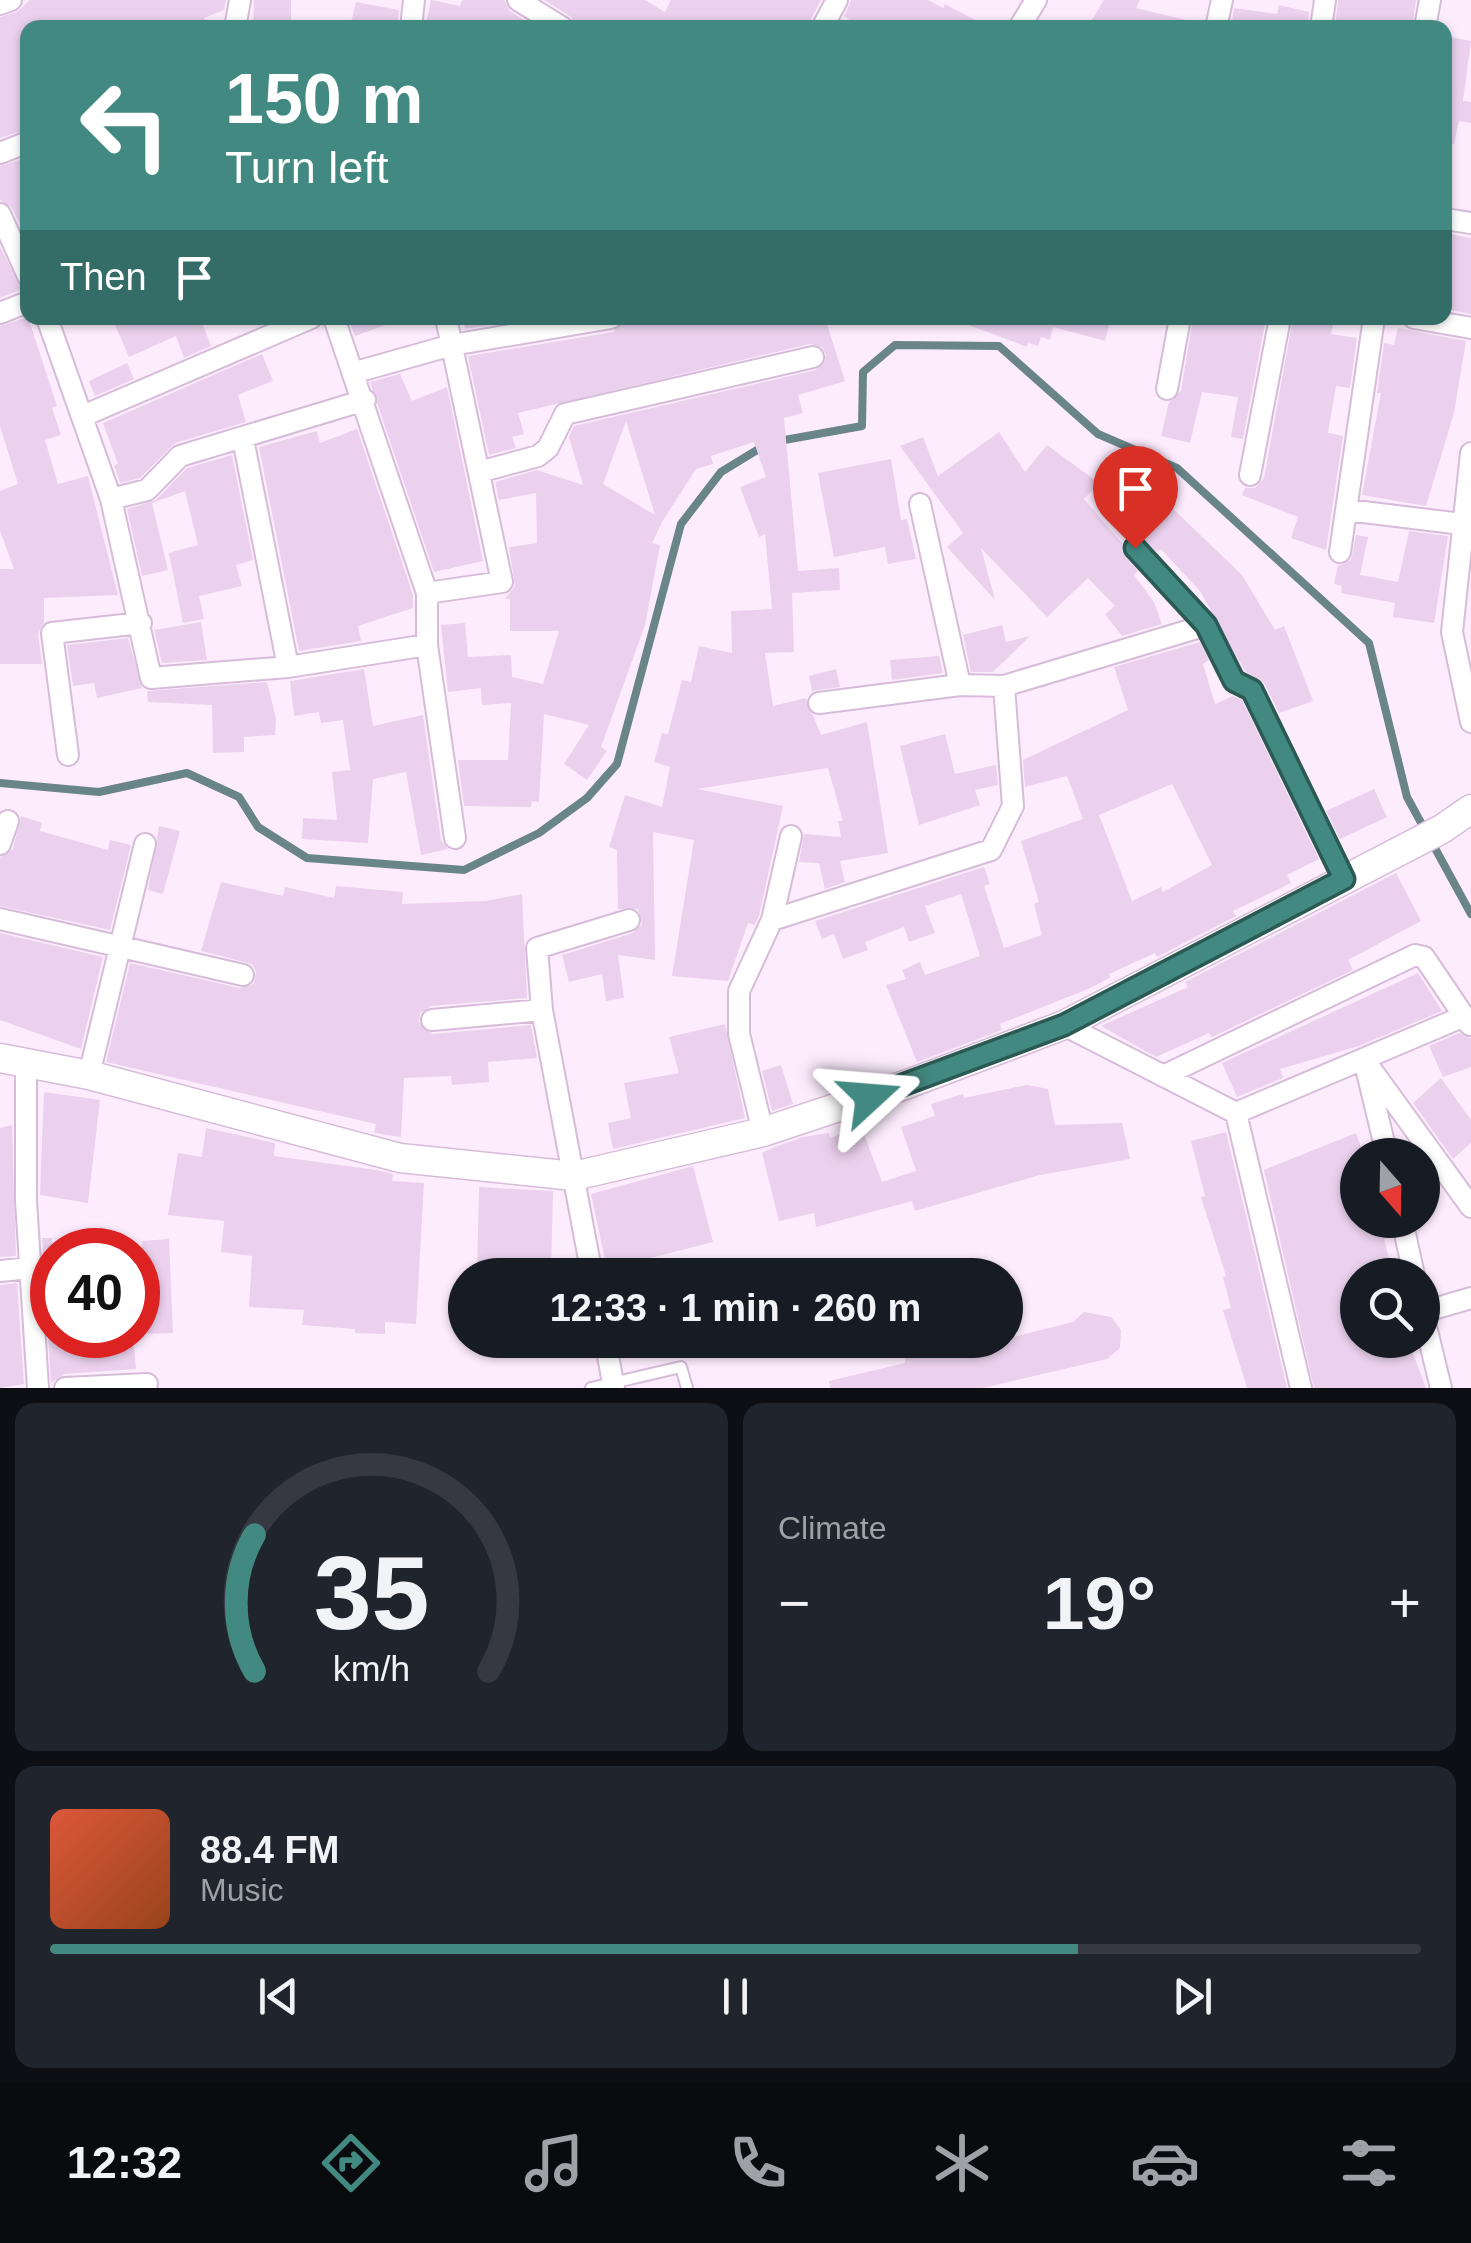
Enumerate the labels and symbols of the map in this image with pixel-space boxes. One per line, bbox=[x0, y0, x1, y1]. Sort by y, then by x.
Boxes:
pin bbox=[1093, 446, 1178, 549]
position arrow bbox=[818, 1045, 922, 1149]
north arrow bbox=[1340, 1138, 1440, 1238]
speed limit sign: 40 bbox=[30, 1228, 160, 1358]

